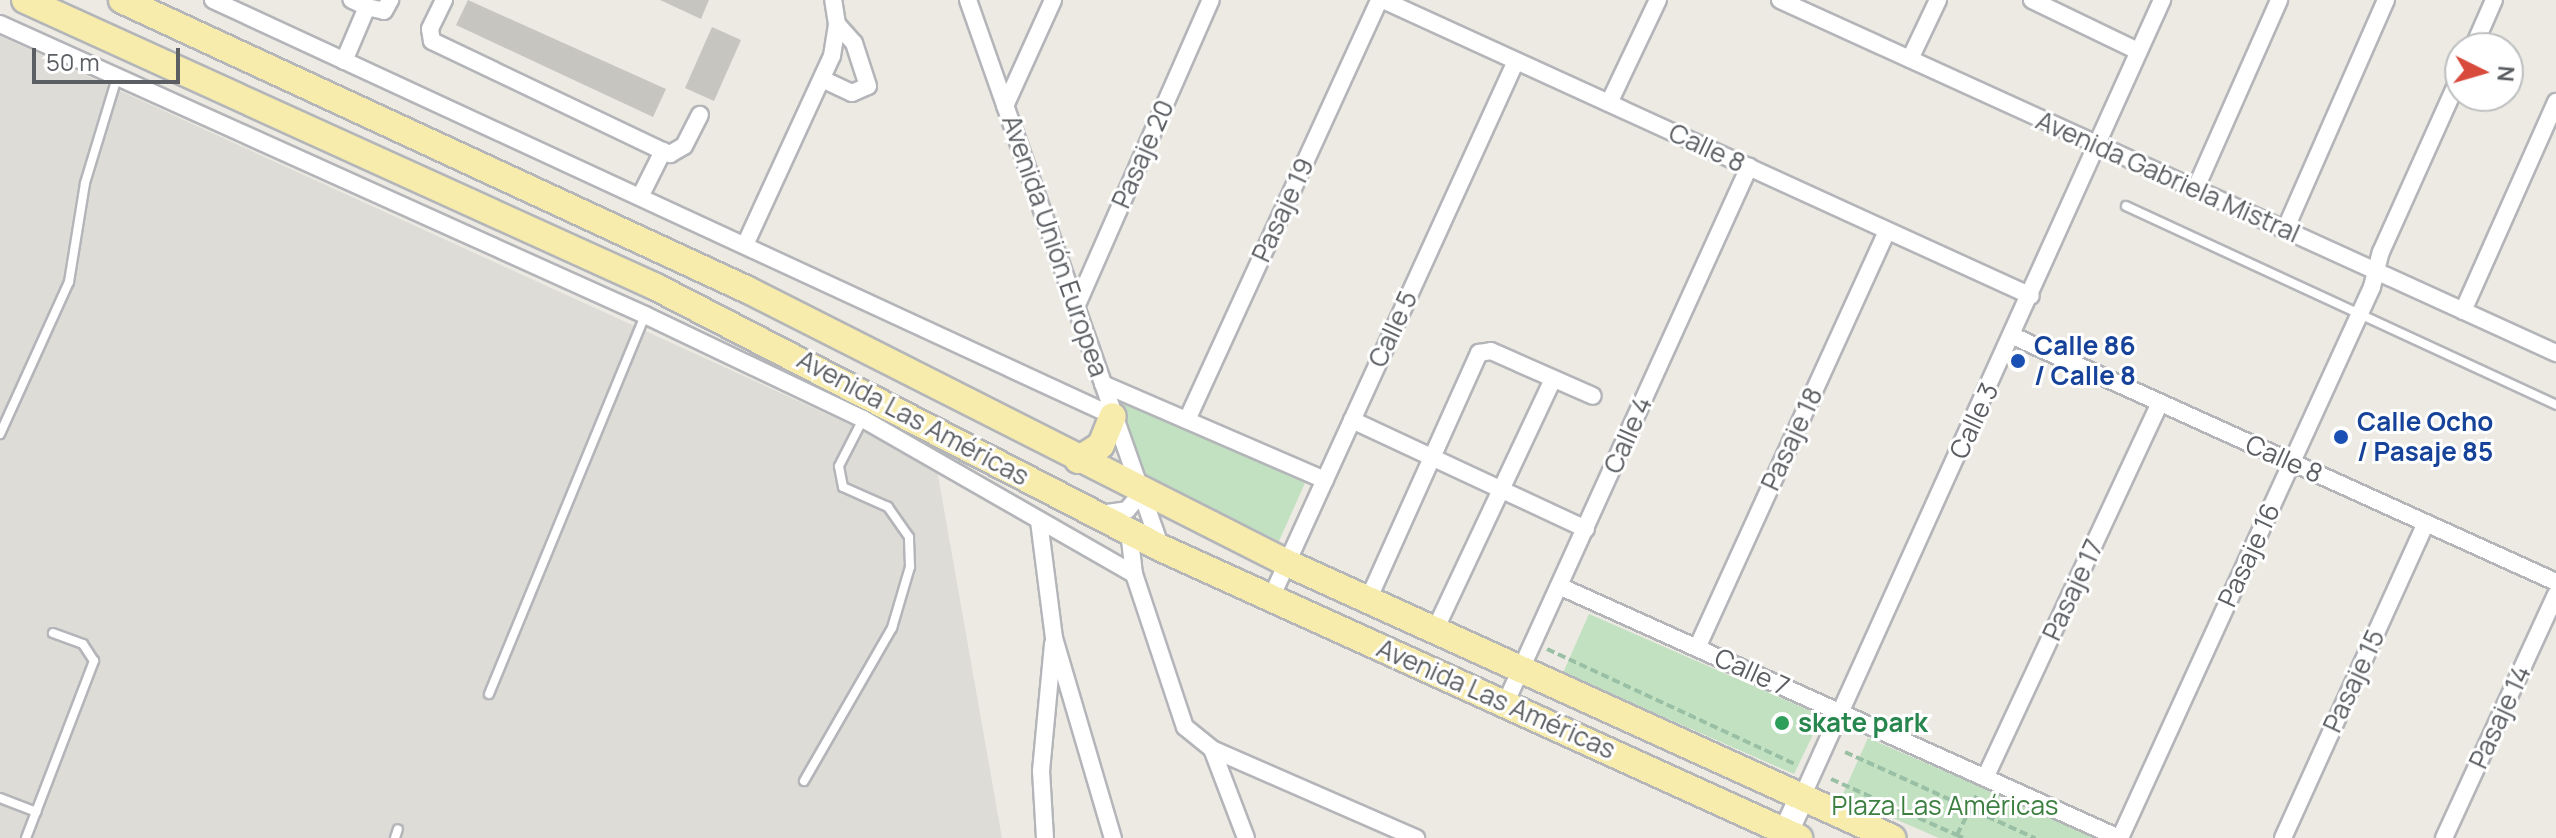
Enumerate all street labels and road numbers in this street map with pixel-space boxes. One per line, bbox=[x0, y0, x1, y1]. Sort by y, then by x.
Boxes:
street label: Pasaje 20 bbox=[1105, 95, 1181, 213]
street label: Avenida Gabriela Mistral bbox=[2031, 105, 2305, 249]
street label: Avenida Unión Europea bbox=[996, 111, 1114, 381]
street label: Calle 8 bbox=[1664, 117, 1750, 179]
street label: Pasaje 19 bbox=[1245, 153, 1321, 267]
street label: Calle 5 bbox=[1362, 286, 1424, 372]
street label: Avenida Las Américas bbox=[792, 344, 1034, 492]
street label: Calle 3 bbox=[1943, 378, 2005, 464]
street label: Pasaje 18 bbox=[1755, 383, 1829, 495]
street label: Calle 4 bbox=[1597, 392, 1659, 478]
street label: Calle 8 bbox=[2241, 428, 2327, 490]
street label: Pasaje 16 bbox=[2211, 498, 2287, 612]
street label: Pasaje 17 bbox=[2036, 535, 2110, 645]
street label: Pasaje 15 bbox=[2317, 625, 2391, 737]
street label: Avenida Las Américas bbox=[1372, 632, 1620, 766]
street label: Calle 7 bbox=[1710, 642, 1794, 702]
street label: Pasaje 14 bbox=[2463, 661, 2537, 773]

